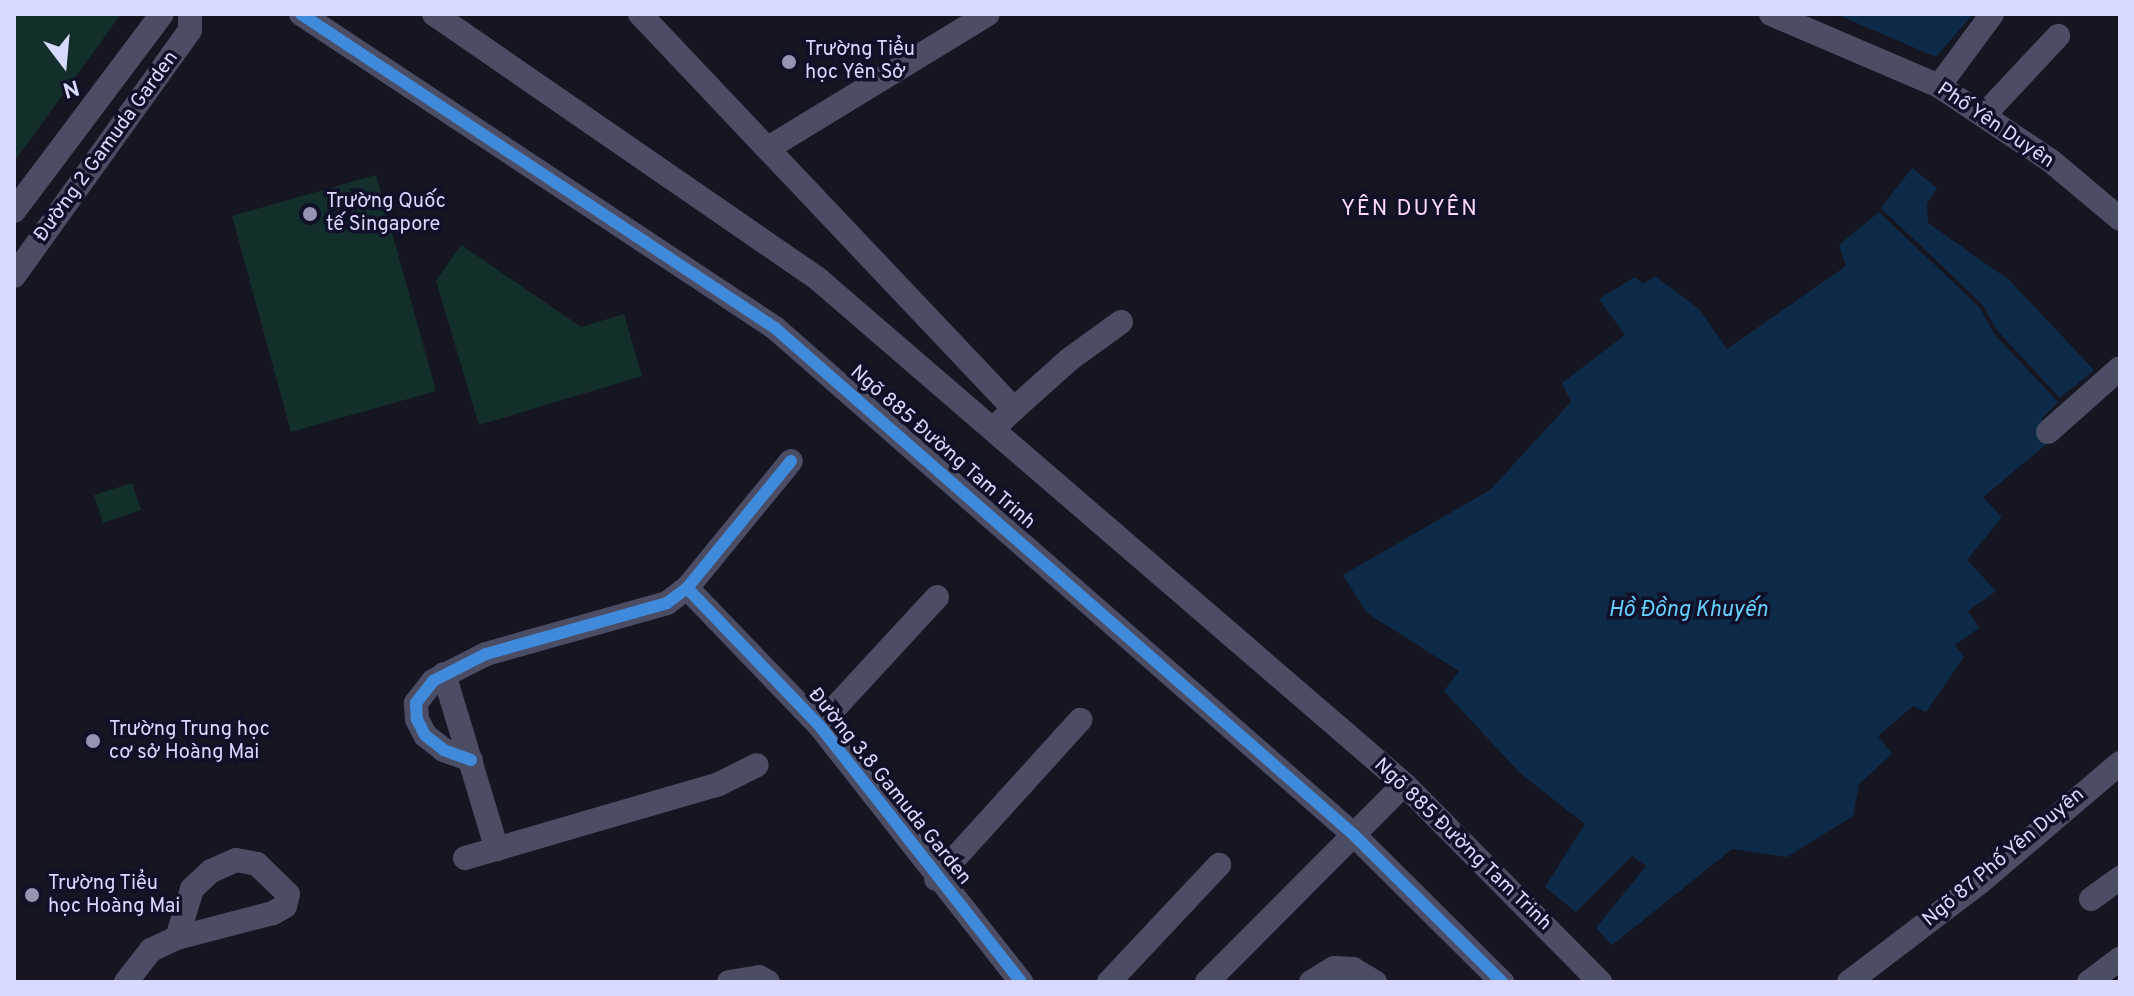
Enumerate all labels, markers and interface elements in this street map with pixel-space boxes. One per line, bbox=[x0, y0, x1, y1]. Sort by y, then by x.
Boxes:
north arrow bbox=[24, 24, 104, 104]
place label: Trường Tiểu học Yên Sở bbox=[805, 38, 916, 85]
street label: Đường 2 Gamuda Garden bbox=[30, 47, 184, 247]
marker: Trường Tiểu học Yên Sở bbox=[780, 53, 798, 71]
text: N bbox=[59, 72, 82, 103]
street label: Phố Yên Duyên bbox=[1932, 78, 2058, 174]
place label: Trường Quốc tế Singapore bbox=[326, 190, 446, 237]
district label: YÊN DUYÊN bbox=[1341, 197, 1479, 223]
marker: Trường Quốc tế Singapore bbox=[301, 205, 319, 223]
street label: Ngõ 885 Đường Tam Trinh bbox=[844, 360, 1040, 536]
water label: Hồ Đồng Khuyến bbox=[1608, 598, 1768, 624]
street label: Đường 3.8 Gamuda Garden bbox=[802, 684, 976, 890]
place label: Trường Trung học cơ sở Hoàng Mai bbox=[109, 718, 271, 765]
marker: Trường Trung học cơ sở Hoàng Mai bbox=[84, 732, 102, 750]
street label: Ngõ 885 Đường Tam Trinh bbox=[1368, 753, 1556, 937]
street label: Ngõ 87 Phố Yên Duyên bbox=[1918, 783, 2090, 933]
place label: Trường Tiểu học Hoàng Mai bbox=[48, 872, 180, 919]
marker: Trường Tiểu học Hoàng Mai bbox=[23, 886, 41, 904]

